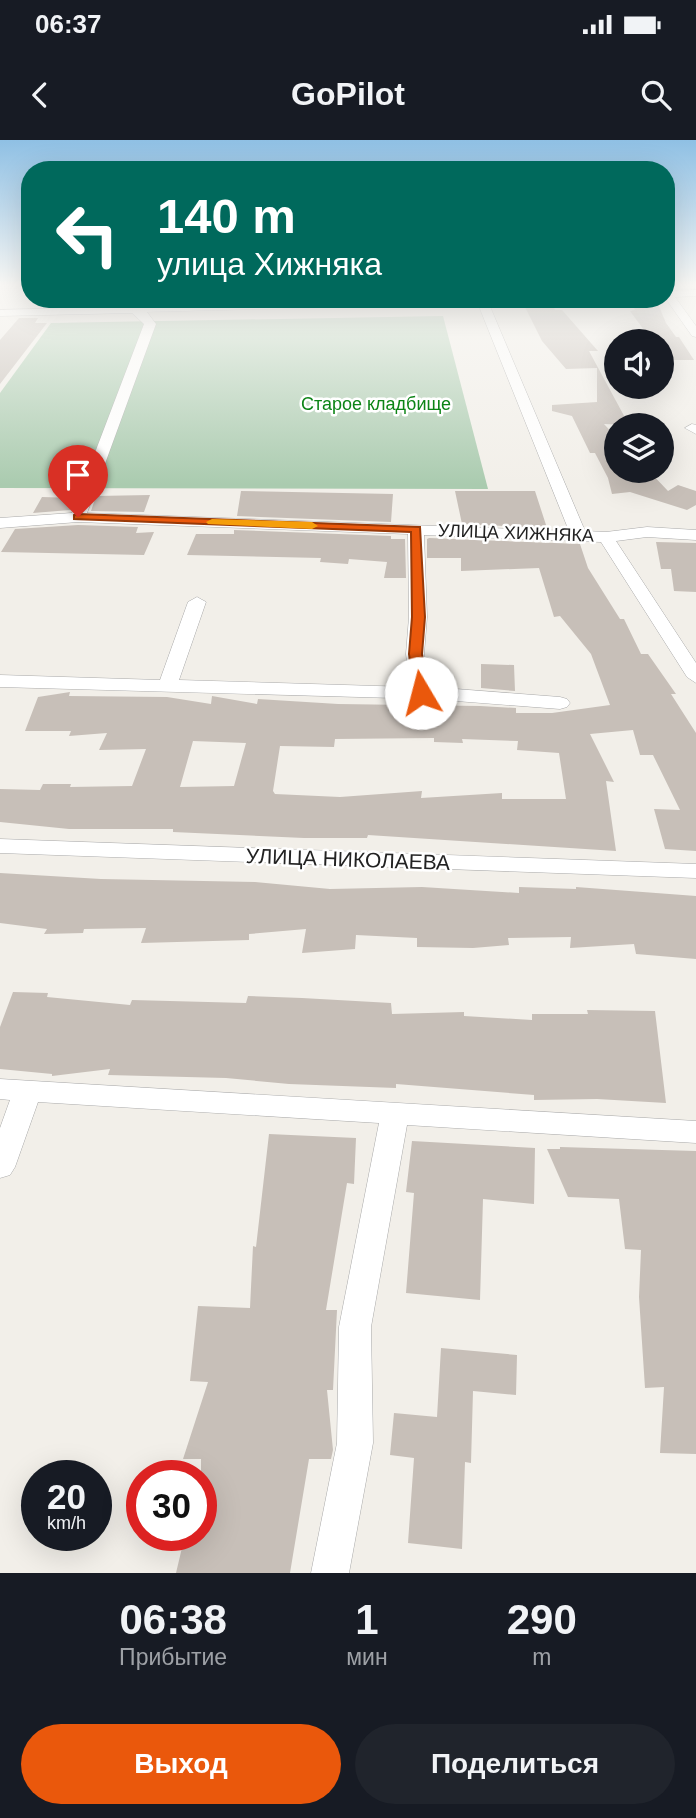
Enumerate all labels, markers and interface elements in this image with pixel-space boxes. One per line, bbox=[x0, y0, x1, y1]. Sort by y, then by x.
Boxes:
text: 06:37 bbox=[35, 9, 102, 39]
icon: back bbox=[21, 76, 59, 114]
text: GoPilot bbox=[291, 76, 405, 112]
icon: search bbox=[637, 76, 675, 114]
icon: left bbox=[42, 189, 133, 280]
text: 140 m bbox=[157, 189, 296, 243]
text: улица Хижняка bbox=[157, 246, 382, 282]
map controls bbox=[604, 329, 674, 483]
button: sound bbox=[604, 329, 674, 399]
park label: Старое кладбище bbox=[301, 394, 451, 414]
button: layers bbox=[604, 413, 674, 483]
pin bbox=[48, 445, 108, 517]
icon: arrive bbox=[59, 456, 97, 494]
street label: УЛИЦА ХИЖНЯКА bbox=[438, 520, 594, 546]
position arrow bbox=[384, 656, 458, 730]
street label: УЛИЦА НИКОЛАЕВА bbox=[245, 844, 451, 874]
speed limit sign: 30 bbox=[126, 1460, 217, 1551]
text: 20 bbox=[47, 1477, 86, 1516]
text: km/h bbox=[47, 1513, 86, 1533]
text: 06:38 bbox=[119, 1596, 227, 1643]
text: 1 bbox=[355, 1596, 379, 1643]
text: 290 bbox=[507, 1596, 577, 1643]
text: Прибытие bbox=[119, 1644, 227, 1670]
text: мин bbox=[346, 1644, 388, 1670]
text: m bbox=[532, 1644, 551, 1670]
button: Выход bbox=[21, 1724, 341, 1804]
button: Поделиться bbox=[355, 1724, 675, 1804]

